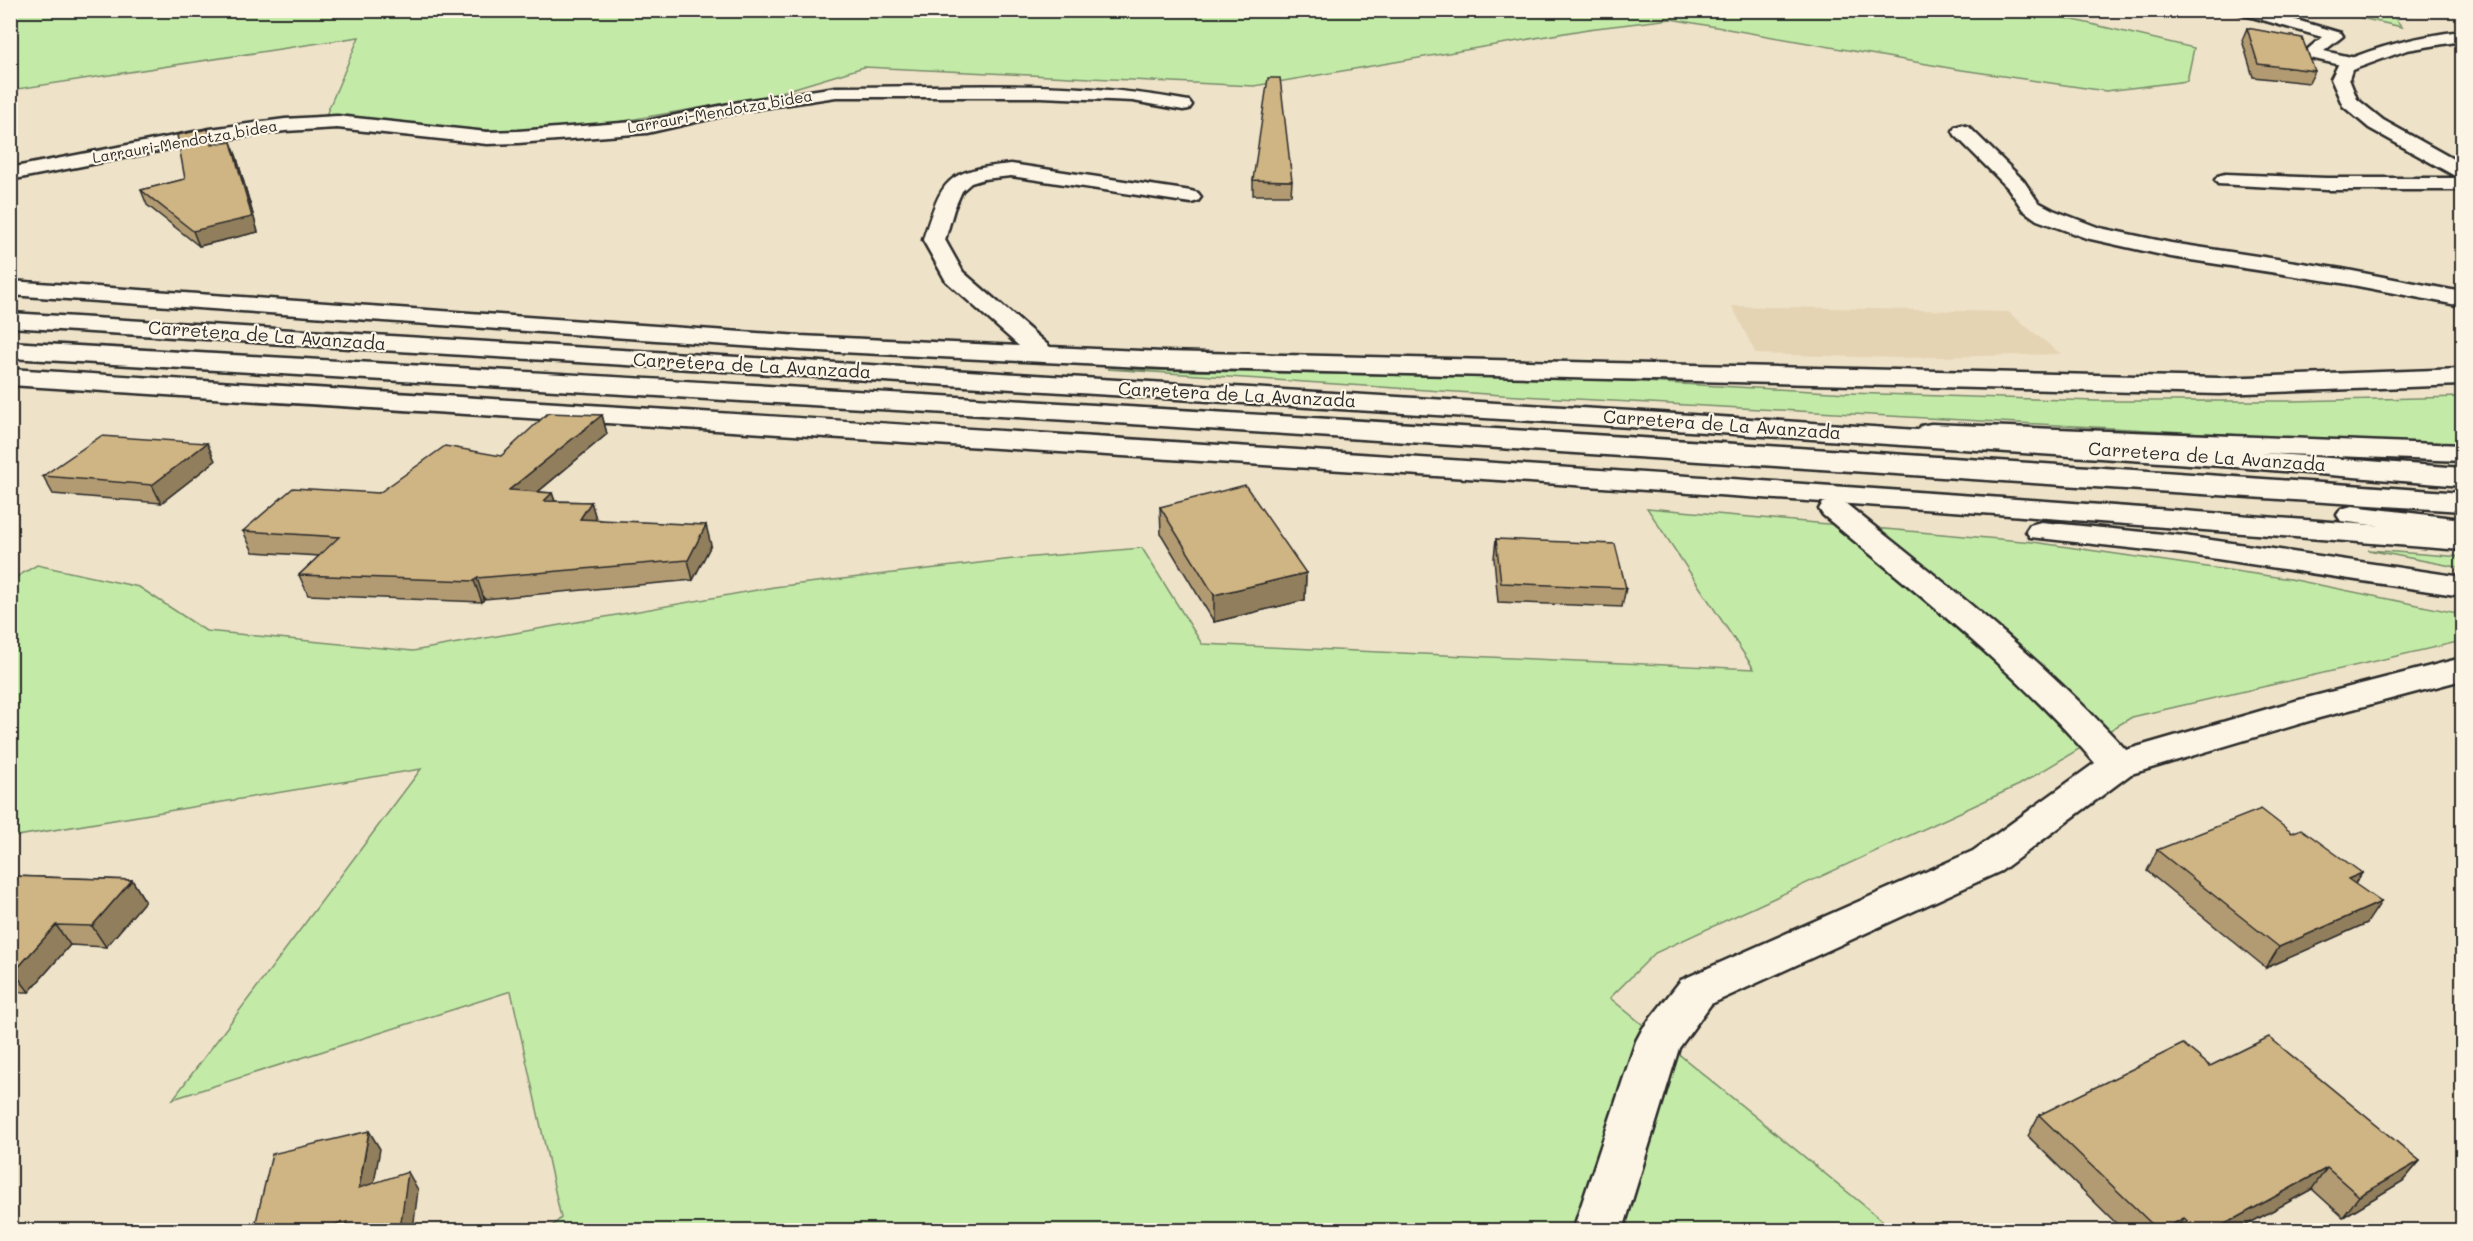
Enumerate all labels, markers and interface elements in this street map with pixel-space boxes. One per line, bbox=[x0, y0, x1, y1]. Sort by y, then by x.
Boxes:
street label: Larrauri-Mendotza bidea bbox=[626, 85, 814, 137]
street label: Larrauri-Mendotza bidea bbox=[91, 115, 279, 167]
street label: Carretera de La Avanzada bbox=[147, 315, 387, 355]
street label: Carretera de La Avanzada bbox=[632, 347, 872, 383]
street label: Carretera de La Avanzada bbox=[1117, 376, 1357, 412]
street label: Carretera de La Avanzada bbox=[1602, 404, 1842, 444]
street label: Carretera de La Avanzada bbox=[2087, 436, 2327, 476]

